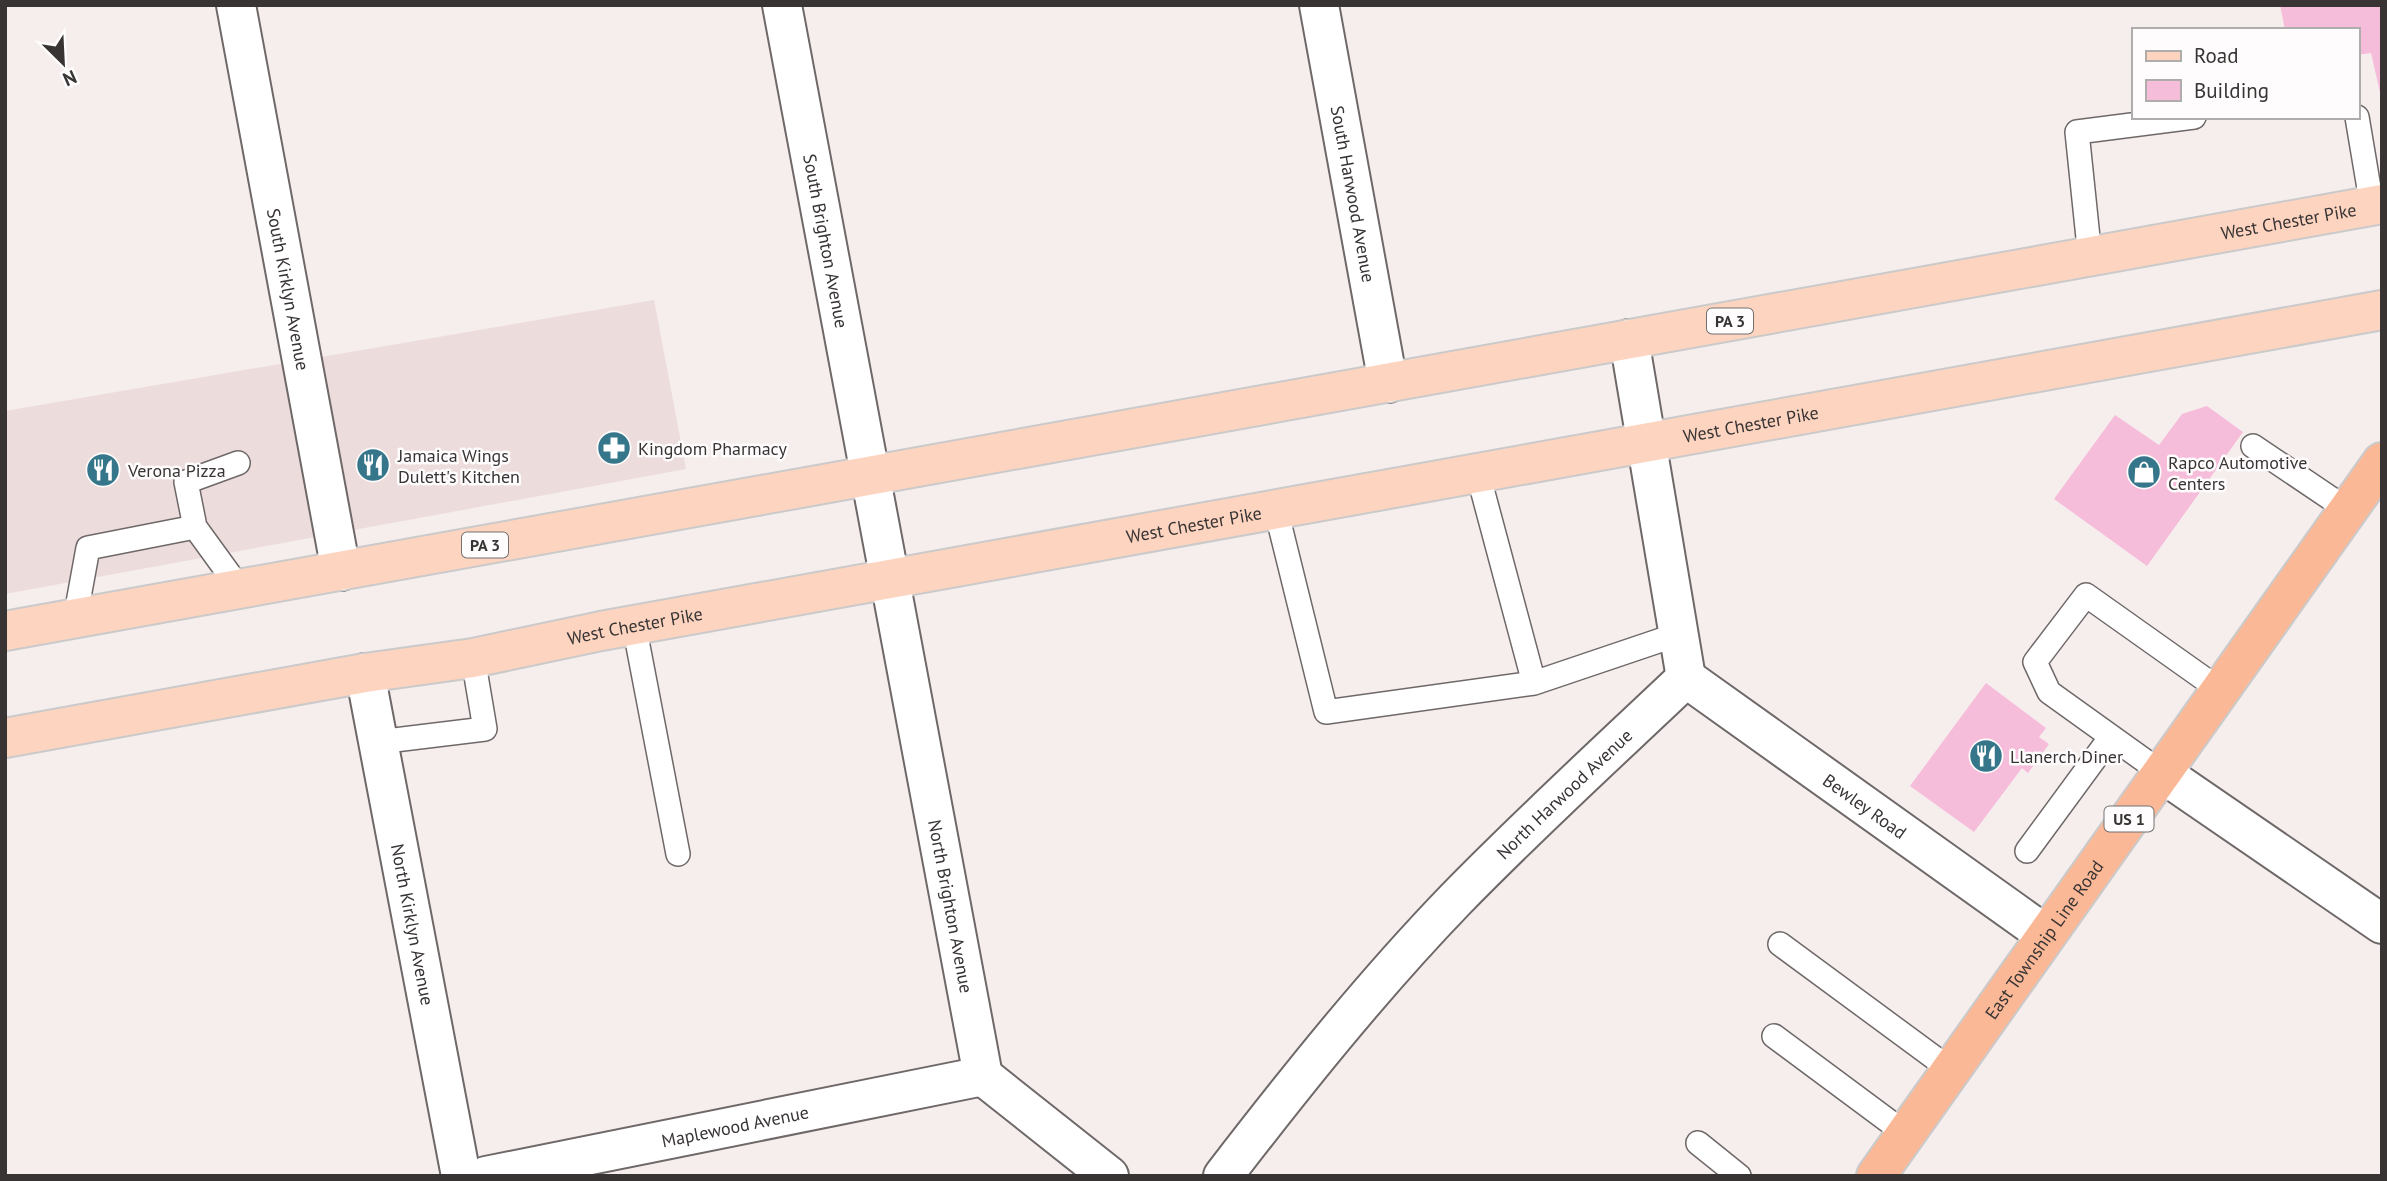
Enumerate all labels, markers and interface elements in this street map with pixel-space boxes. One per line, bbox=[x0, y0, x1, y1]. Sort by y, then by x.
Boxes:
north arrow bbox=[28, 28, 98, 98]
legend bbox=[2132, 28, 2359, 119]
text: Road bbox=[2194, 42, 2238, 69]
text: N bbox=[59, 65, 80, 92]
text: Building bbox=[2194, 77, 2269, 104]
street label: South Harwood Avenue bbox=[1326, 104, 1381, 284]
street label: South Brighton Avenue bbox=[799, 152, 854, 330]
street label: West Chester Pike bbox=[2219, 197, 2358, 244]
street label: South Kirklyn Avenue bbox=[262, 206, 315, 372]
road number: PA 3 bbox=[1707, 308, 1753, 334]
street label: West Chester Pike bbox=[1681, 400, 1820, 447]
pharmacy icon: Kingdom Pharmacy bbox=[595, 429, 633, 467]
place label: Kingdom Pharmacy bbox=[638, 437, 787, 460]
place label: Jamaica Wings Dulett's Kitchen bbox=[397, 444, 520, 488]
restaurant icon: Jamaica Wings Dulett's Kitchen bbox=[354, 446, 392, 484]
restaurant icon: Verona Pizza bbox=[84, 451, 122, 489]
place label: Rapco Automotive Centers bbox=[2168, 451, 2307, 495]
shop icon: Rapco Automotive Centers bbox=[2125, 453, 2163, 491]
place label: Verona Pizza bbox=[127, 459, 226, 482]
street label: West Chester Pike bbox=[1124, 501, 1263, 548]
road number: PA 3 bbox=[462, 532, 508, 558]
street label: West Chester Pike bbox=[565, 601, 704, 649]
street label: North Harwood Avenue bbox=[1491, 724, 1637, 864]
restaurant icon: Llanerch Diner bbox=[1967, 737, 2005, 775]
place label: Llanerch Diner bbox=[2010, 745, 2123, 768]
street label: Bewley Road bbox=[1819, 768, 1911, 843]
road number: US 1 bbox=[2104, 806, 2154, 832]
street label: North Brighton Avenue bbox=[924, 818, 979, 995]
street label: North Kirklyn Avenue bbox=[386, 842, 440, 1007]
street label: East Township Line Road bbox=[1979, 855, 2108, 1023]
street label: Maplewood Avenue bbox=[659, 1100, 811, 1152]

